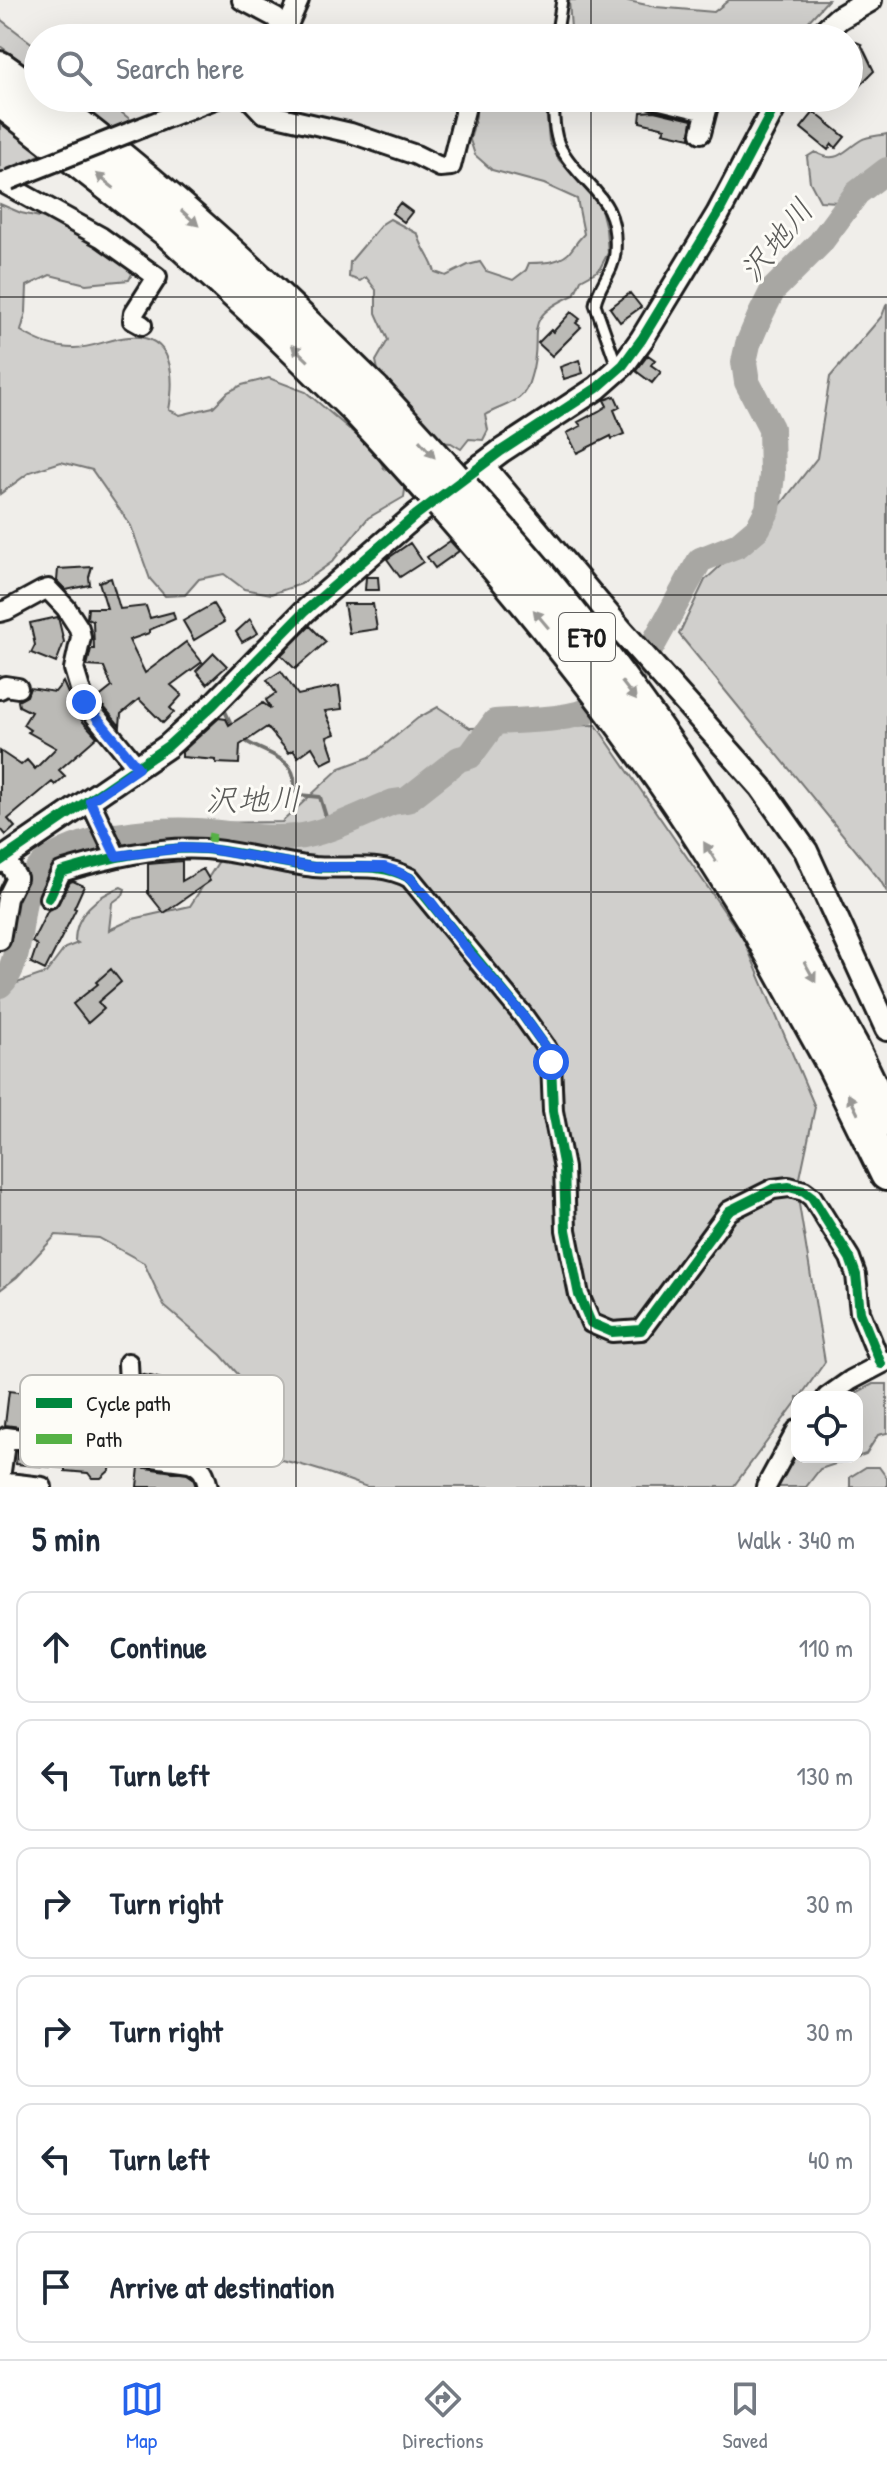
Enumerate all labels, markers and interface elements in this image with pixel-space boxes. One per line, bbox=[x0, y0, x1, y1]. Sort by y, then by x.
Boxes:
search box bbox=[24, 24, 863, 112]
icon: search bbox=[52, 46, 96, 90]
text: Search here bbox=[116, 48, 244, 88]
one-way arrow bbox=[95, 173, 115, 190]
water label: 沢地川 bbox=[729, 189, 823, 291]
one-way arrow bbox=[180, 208, 199, 226]
one-way arrow bbox=[291, 344, 310, 363]
one-way arrow bbox=[418, 438, 435, 458]
one-way arrow bbox=[533, 610, 550, 630]
road number: E70 bbox=[559, 613, 615, 661]
one-way arrow bbox=[621, 681, 637, 701]
route end bbox=[66, 684, 102, 720]
water label: 沢地川 bbox=[205, 777, 301, 821]
one-way arrow bbox=[704, 841, 718, 863]
one-way arrow bbox=[803, 961, 817, 984]
route start bbox=[533, 1044, 569, 1080]
one-way arrow bbox=[846, 1093, 860, 1116]
legend bbox=[20, 1375, 284, 1467]
text: Cycle path bbox=[86, 1388, 170, 1418]
map controls bbox=[791, 1391, 863, 1463]
button: locate bbox=[791, 1391, 863, 1463]
text: Path bbox=[86, 1424, 122, 1454]
text: 5 min bbox=[32, 1516, 100, 1562]
text: Walk · 340 m bbox=[737, 1522, 855, 1557]
icon: ahead bbox=[34, 1625, 78, 1669]
text: Continue bbox=[110, 1627, 207, 1667]
text: 110 m bbox=[799, 1630, 853, 1665]
icon: left bbox=[34, 1753, 78, 1797]
text: Turn left bbox=[110, 1755, 209, 1795]
text: 130 m bbox=[797, 1758, 853, 1793]
icon: right bbox=[34, 1881, 78, 1925]
text: Turn right bbox=[110, 1883, 223, 1923]
text: 30 m bbox=[806, 1886, 853, 1921]
icon: right bbox=[34, 2009, 78, 2053]
text: Turn right bbox=[110, 2011, 223, 2051]
text: 30 m bbox=[806, 2014, 853, 2049]
icon: left bbox=[34, 2137, 78, 2181]
text: Turn left bbox=[110, 2139, 209, 2179]
text: 40 m bbox=[808, 2142, 853, 2177]
icon: arrive bbox=[34, 2265, 78, 2309]
text: Arrive at destination bbox=[110, 2267, 335, 2307]
tab: Map bbox=[120, 2377, 164, 2455]
tab: Directions bbox=[403, 2377, 484, 2455]
tab: Saved bbox=[723, 2377, 767, 2455]

